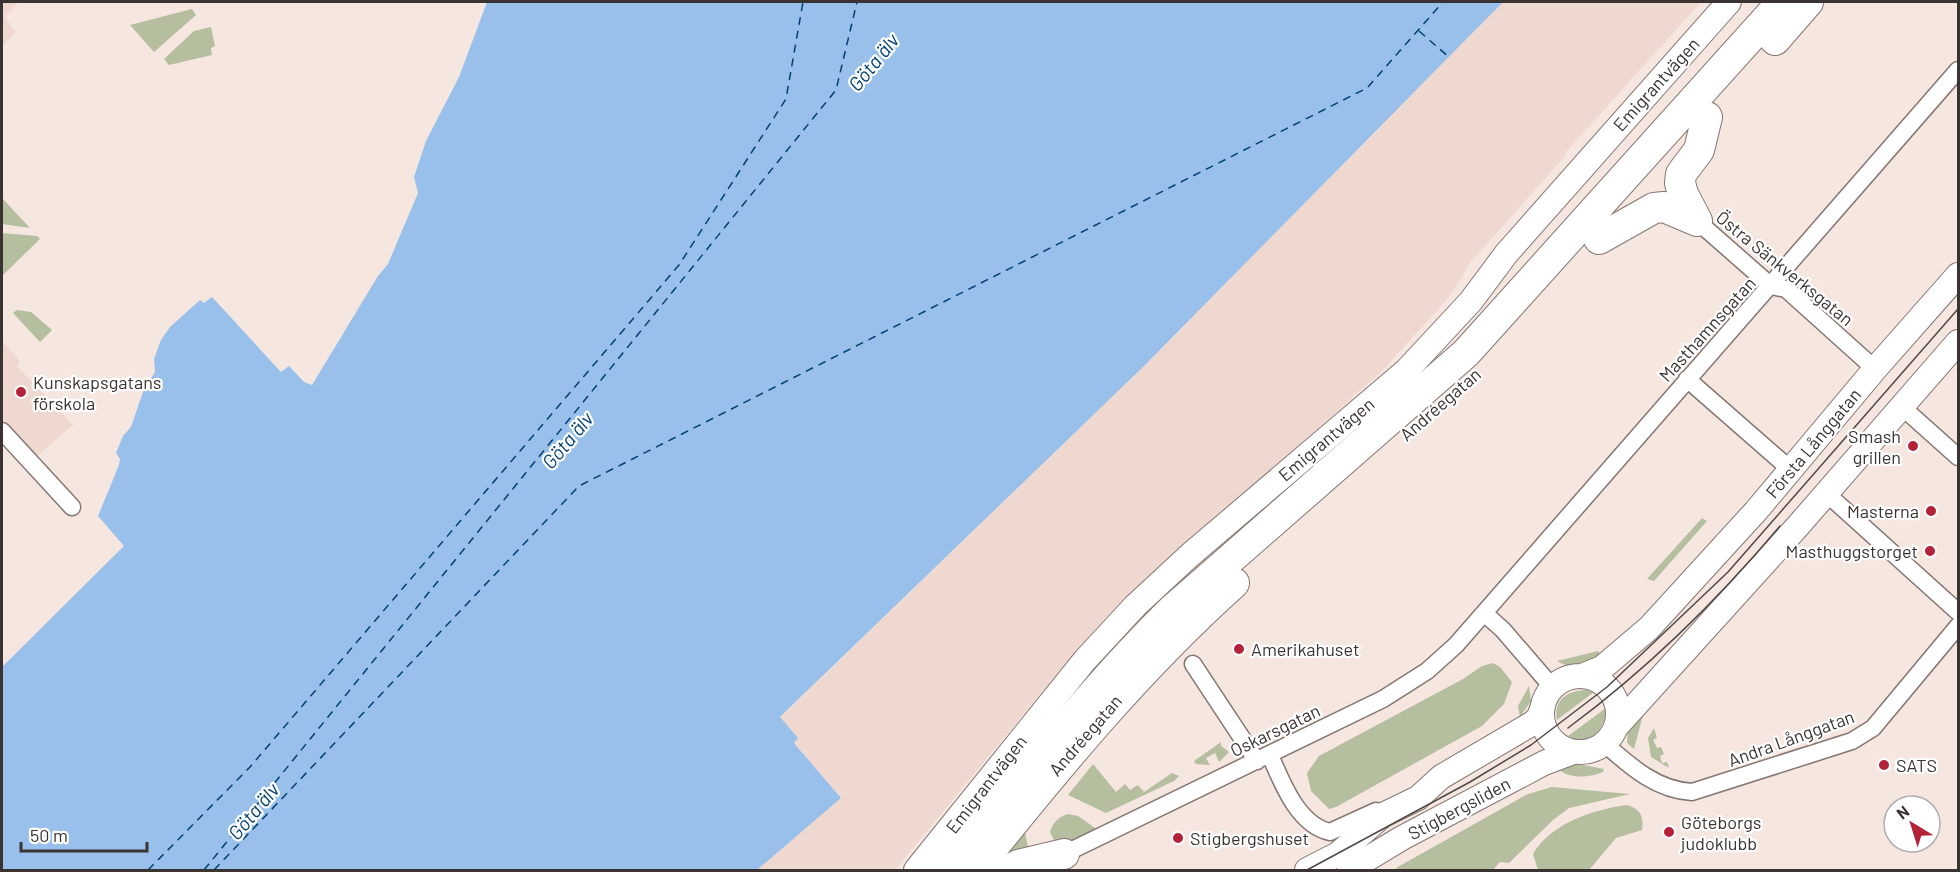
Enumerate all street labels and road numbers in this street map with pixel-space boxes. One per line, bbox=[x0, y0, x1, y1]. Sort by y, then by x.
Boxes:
street label: Emigrantvägen bbox=[1608, 33, 1704, 135]
street label: Östra Sänkverksgatan bbox=[1712, 206, 1858, 330]
street label: Masthamnsgatan bbox=[1654, 272, 1760, 386]
street label: Andréegatan bbox=[1395, 363, 1485, 445]
street label: Första Långgatan bbox=[1761, 384, 1865, 502]
street label: Emigrantvägen bbox=[1274, 393, 1378, 485]
street label: Andréegatan bbox=[1044, 690, 1126, 780]
street label: Oskarsgatan bbox=[1226, 699, 1324, 761]
street label: Andra Långgatan bbox=[1725, 705, 1857, 771]
street label: Emigrantvägen bbox=[941, 731, 1031, 837]
street label: Stigbergsliden bbox=[1404, 772, 1514, 844]

